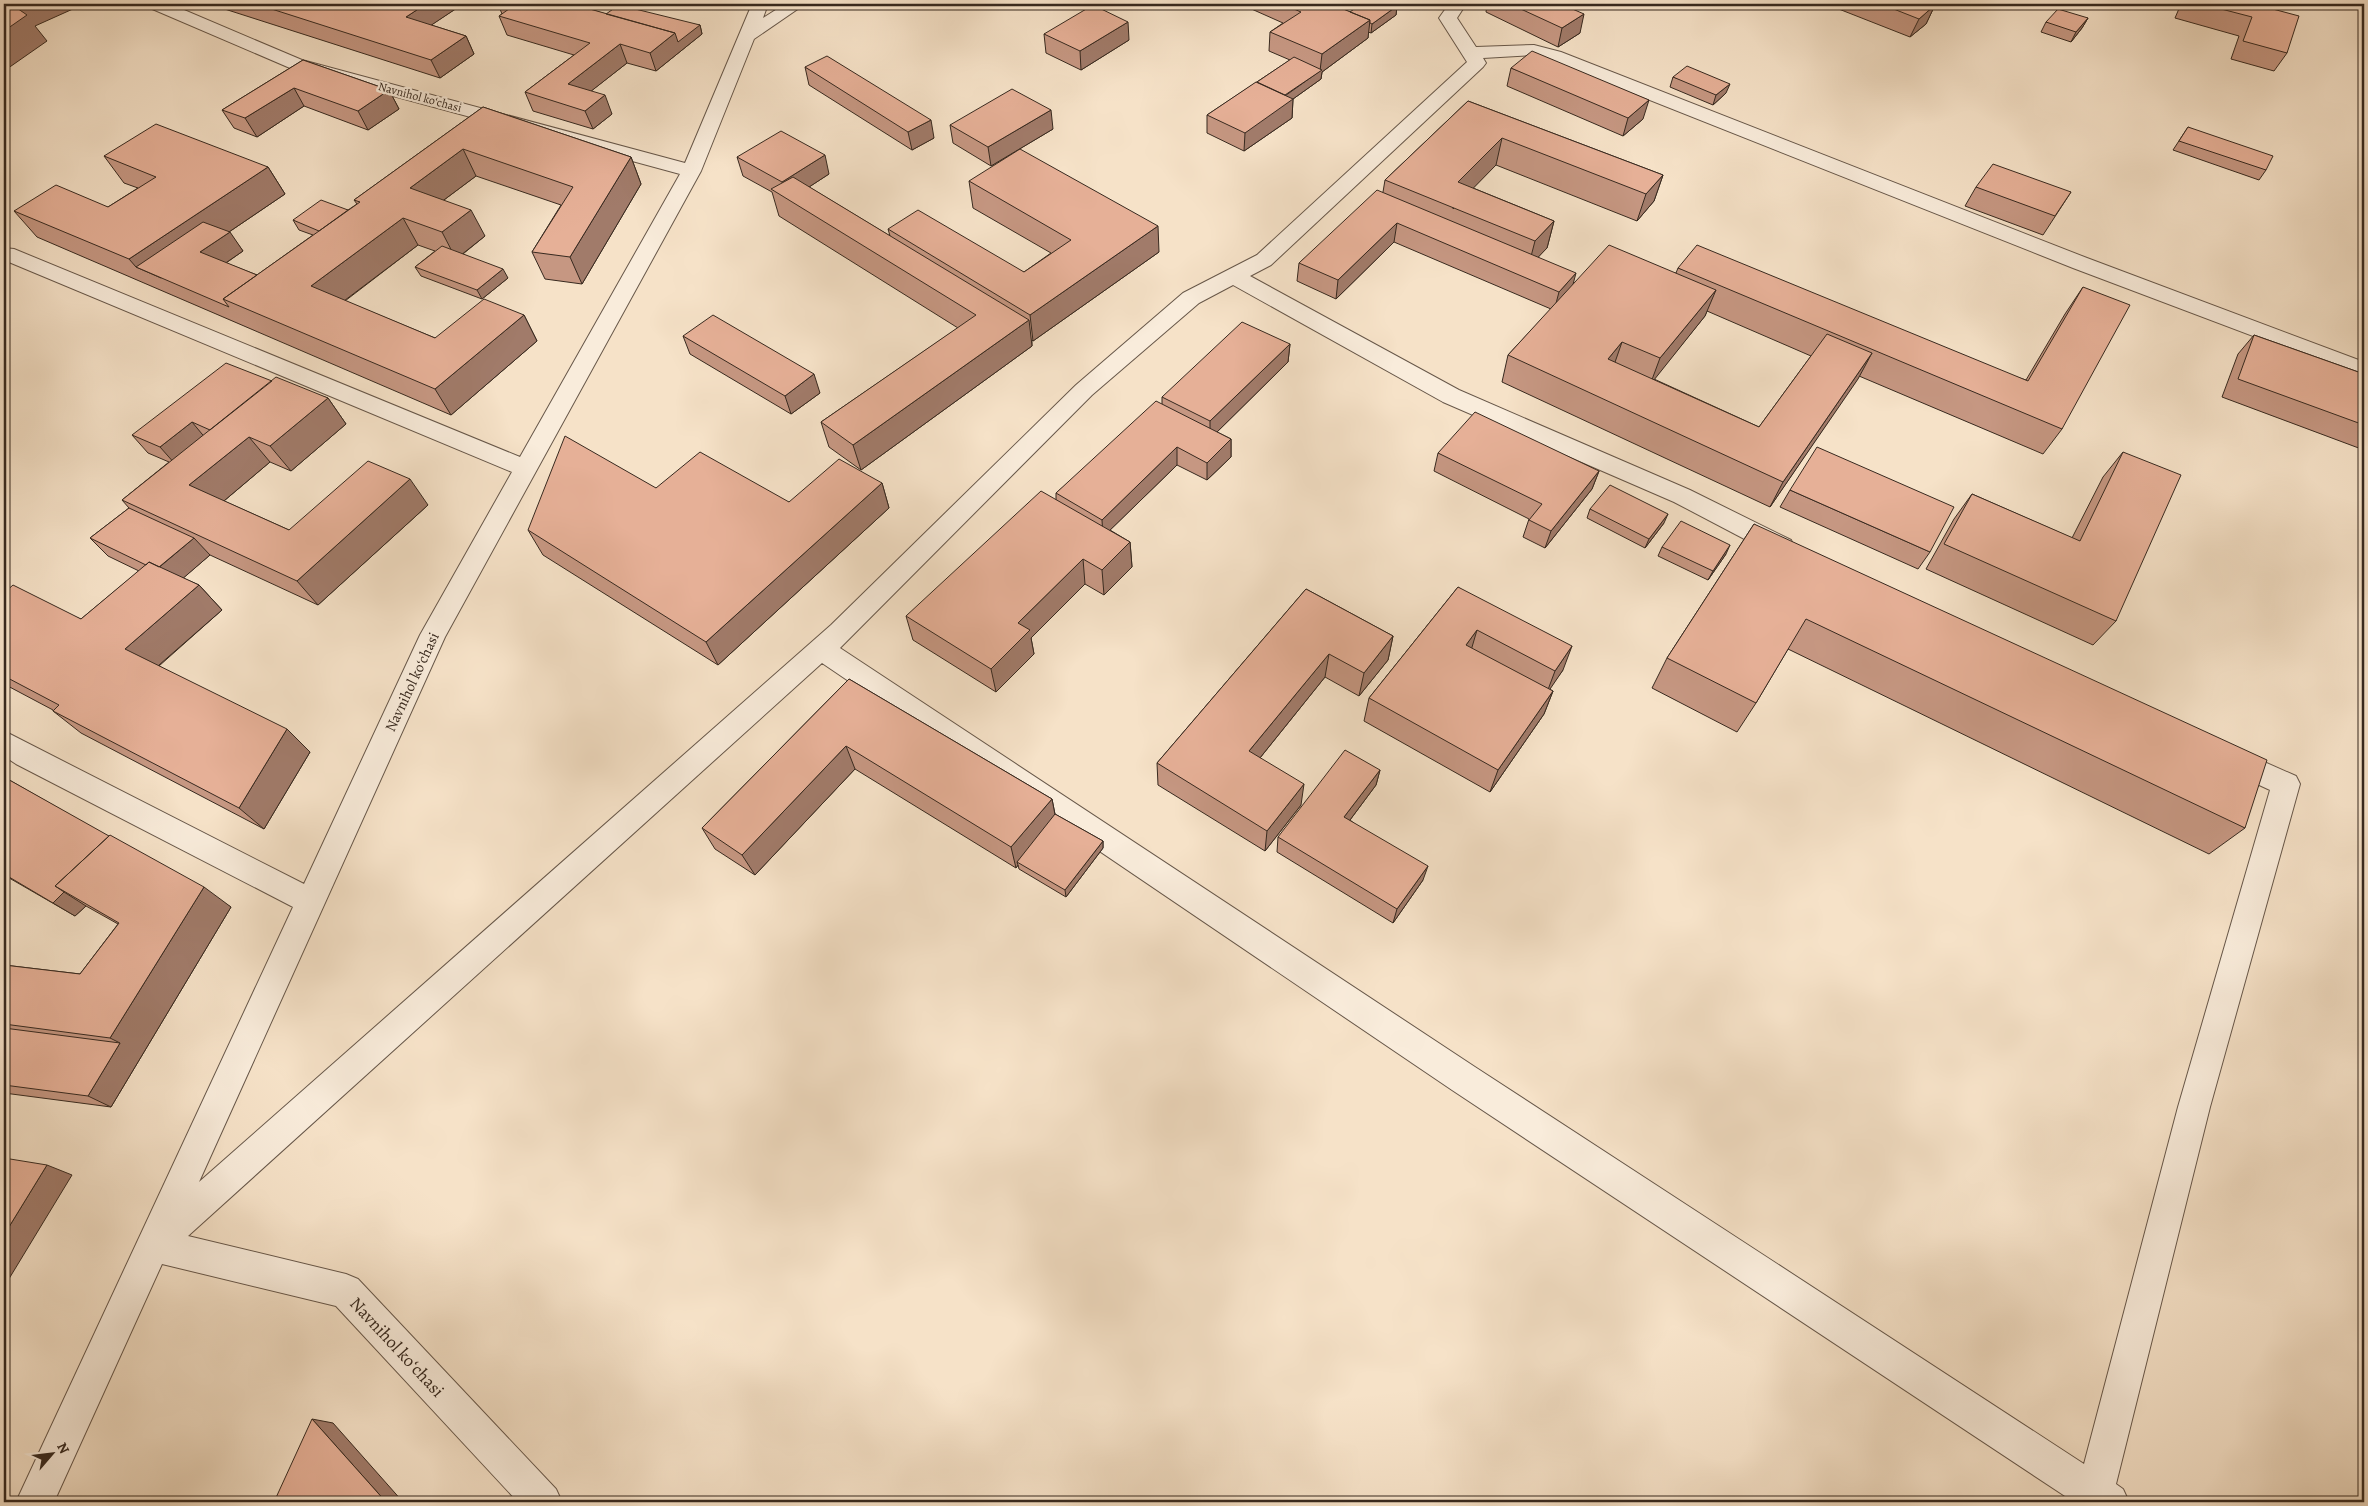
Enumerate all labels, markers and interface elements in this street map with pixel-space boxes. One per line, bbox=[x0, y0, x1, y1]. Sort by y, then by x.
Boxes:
street label: Navnihol koʻchasi bbox=[376, 78, 464, 116]
street label: Navnihol koʻchasi bbox=[380, 629, 444, 735]
street label: Navnihol koʻchasi bbox=[344, 1292, 450, 1402]
north arrow bbox=[28, 1428, 78, 1478]
text: N bbox=[52, 1439, 74, 1457]

